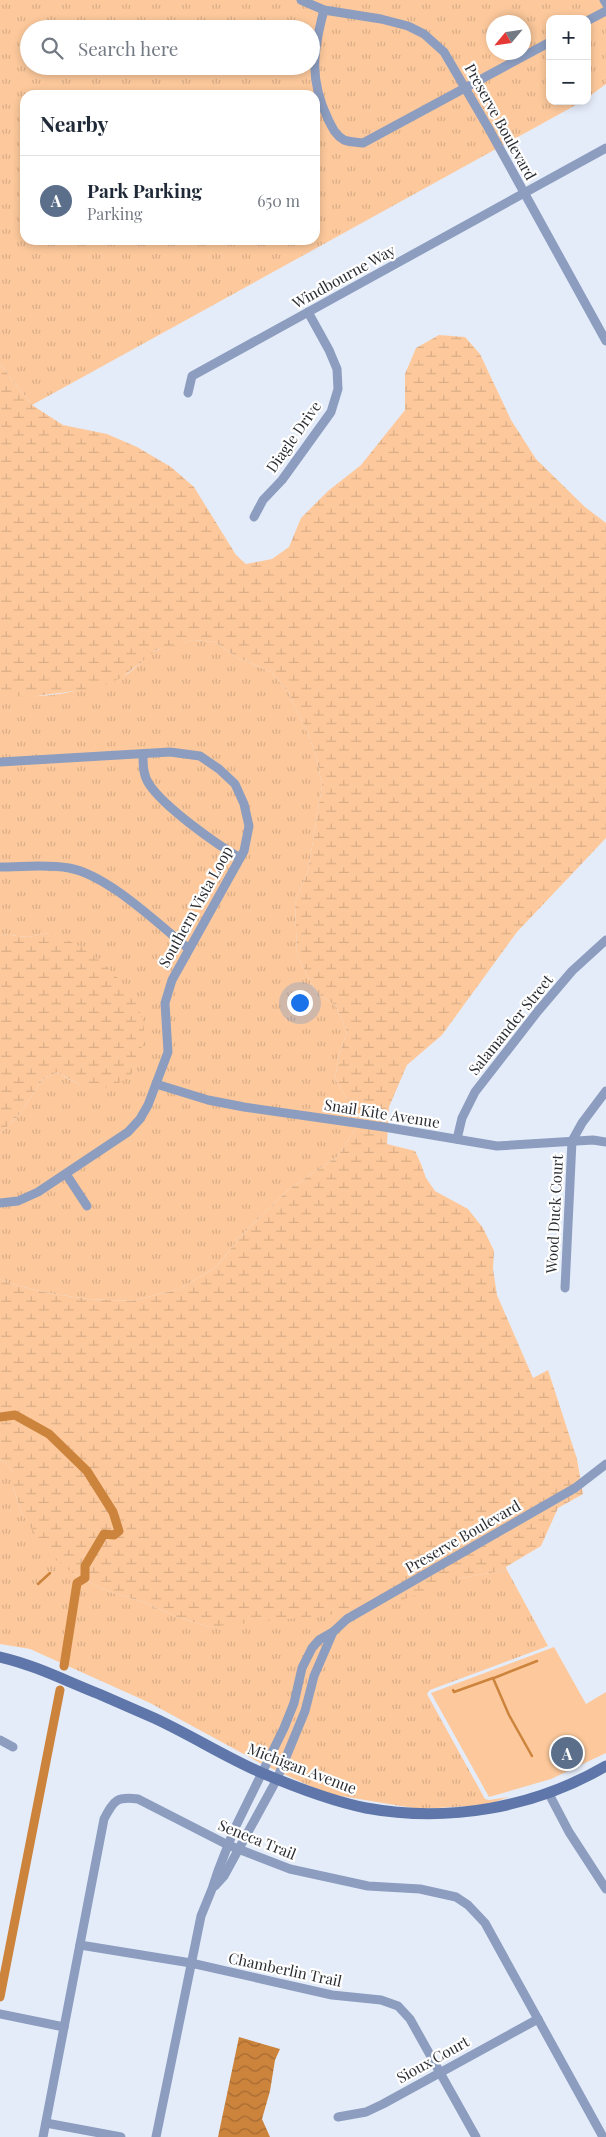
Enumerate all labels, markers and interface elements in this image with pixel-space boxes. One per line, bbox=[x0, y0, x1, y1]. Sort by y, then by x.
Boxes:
north arrow bbox=[486, 15, 531, 60]
map controls bbox=[546, 15, 591, 105]
button: + bbox=[546, 15, 591, 60]
search box bbox=[20, 20, 320, 75]
icon: search bbox=[38, 34, 66, 62]
text: Search here bbox=[78, 35, 178, 61]
street label: Preserve Boulevard bbox=[461, 60, 541, 183]
button: − bbox=[546, 60, 591, 105]
text: Nearby bbox=[40, 109, 109, 137]
text: Park Parking bbox=[87, 177, 202, 203]
text: A bbox=[51, 190, 61, 211]
text: 650 m bbox=[257, 190, 300, 211]
text: Parking bbox=[87, 203, 142, 224]
street label: Windbourne Way bbox=[288, 239, 399, 313]
street label: Diagle Drive bbox=[261, 397, 325, 476]
street label: Southern Vista Loop bbox=[153, 842, 237, 971]
street label: Salamander Street bbox=[464, 969, 557, 1079]
your location bbox=[287, 990, 313, 1016]
street label: Snail Kite Avenue bbox=[323, 1094, 441, 1132]
street label: Wood Duck Court bbox=[541, 1153, 567, 1275]
street label: Preserve Boulevard bbox=[401, 1495, 524, 1577]
pin: A bbox=[551, 1734, 583, 1772]
street label: Michigan Avenue bbox=[245, 1738, 360, 1798]
street label: Seneca Trail bbox=[215, 1814, 299, 1864]
street label: Chamberlin Trail bbox=[227, 1947, 344, 1991]
street label: Sioux Court bbox=[393, 2031, 473, 2087]

